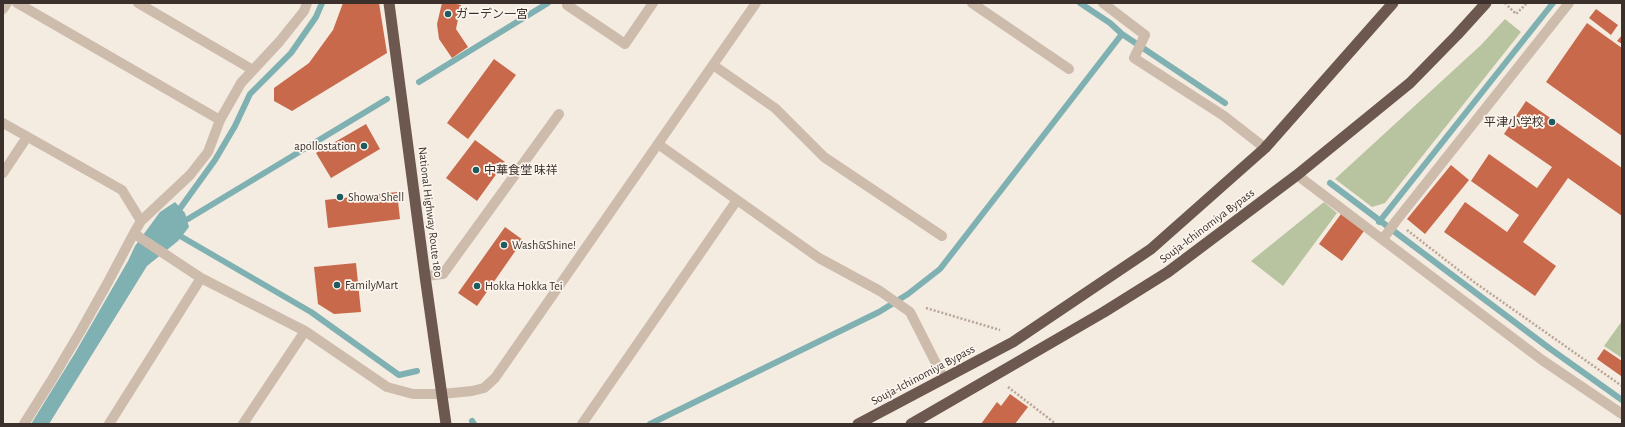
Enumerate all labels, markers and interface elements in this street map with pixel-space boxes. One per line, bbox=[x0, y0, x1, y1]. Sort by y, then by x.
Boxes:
place label: ガーデン一宮 bbox=[456, 7, 528, 21]
marker: ガーデン一宮 bbox=[443, 9, 453, 19]
place label: 平津小学校 bbox=[1484, 115, 1544, 129]
marker: 平津小学校 bbox=[1547, 117, 1557, 127]
place label: apollostation bbox=[294, 139, 356, 153]
marker: apollostation bbox=[359, 141, 369, 151]
street label: National Highway Route 180 bbox=[415, 146, 445, 278]
place label: 中華食堂 味祥 bbox=[484, 163, 558, 177]
marker: 中華食堂 味祥 bbox=[471, 165, 481, 175]
street label: Souja-Ichinomiya Bypass bbox=[1157, 186, 1257, 266]
place label: Showa Shell bbox=[348, 190, 404, 204]
marker: Showa Shell bbox=[335, 192, 345, 202]
place label: Wash&Shine! bbox=[512, 238, 576, 252]
marker: Wash&Shine! bbox=[499, 240, 509, 250]
place label: FamilyMart bbox=[345, 278, 398, 292]
place label: Hokka Hokka Tei bbox=[485, 279, 563, 293]
marker: FamilyMart bbox=[332, 280, 342, 290]
marker: Hokka Hokka Tei bbox=[472, 281, 482, 291]
street label: Souja-Ichinomiya Bypass bbox=[869, 342, 977, 408]

